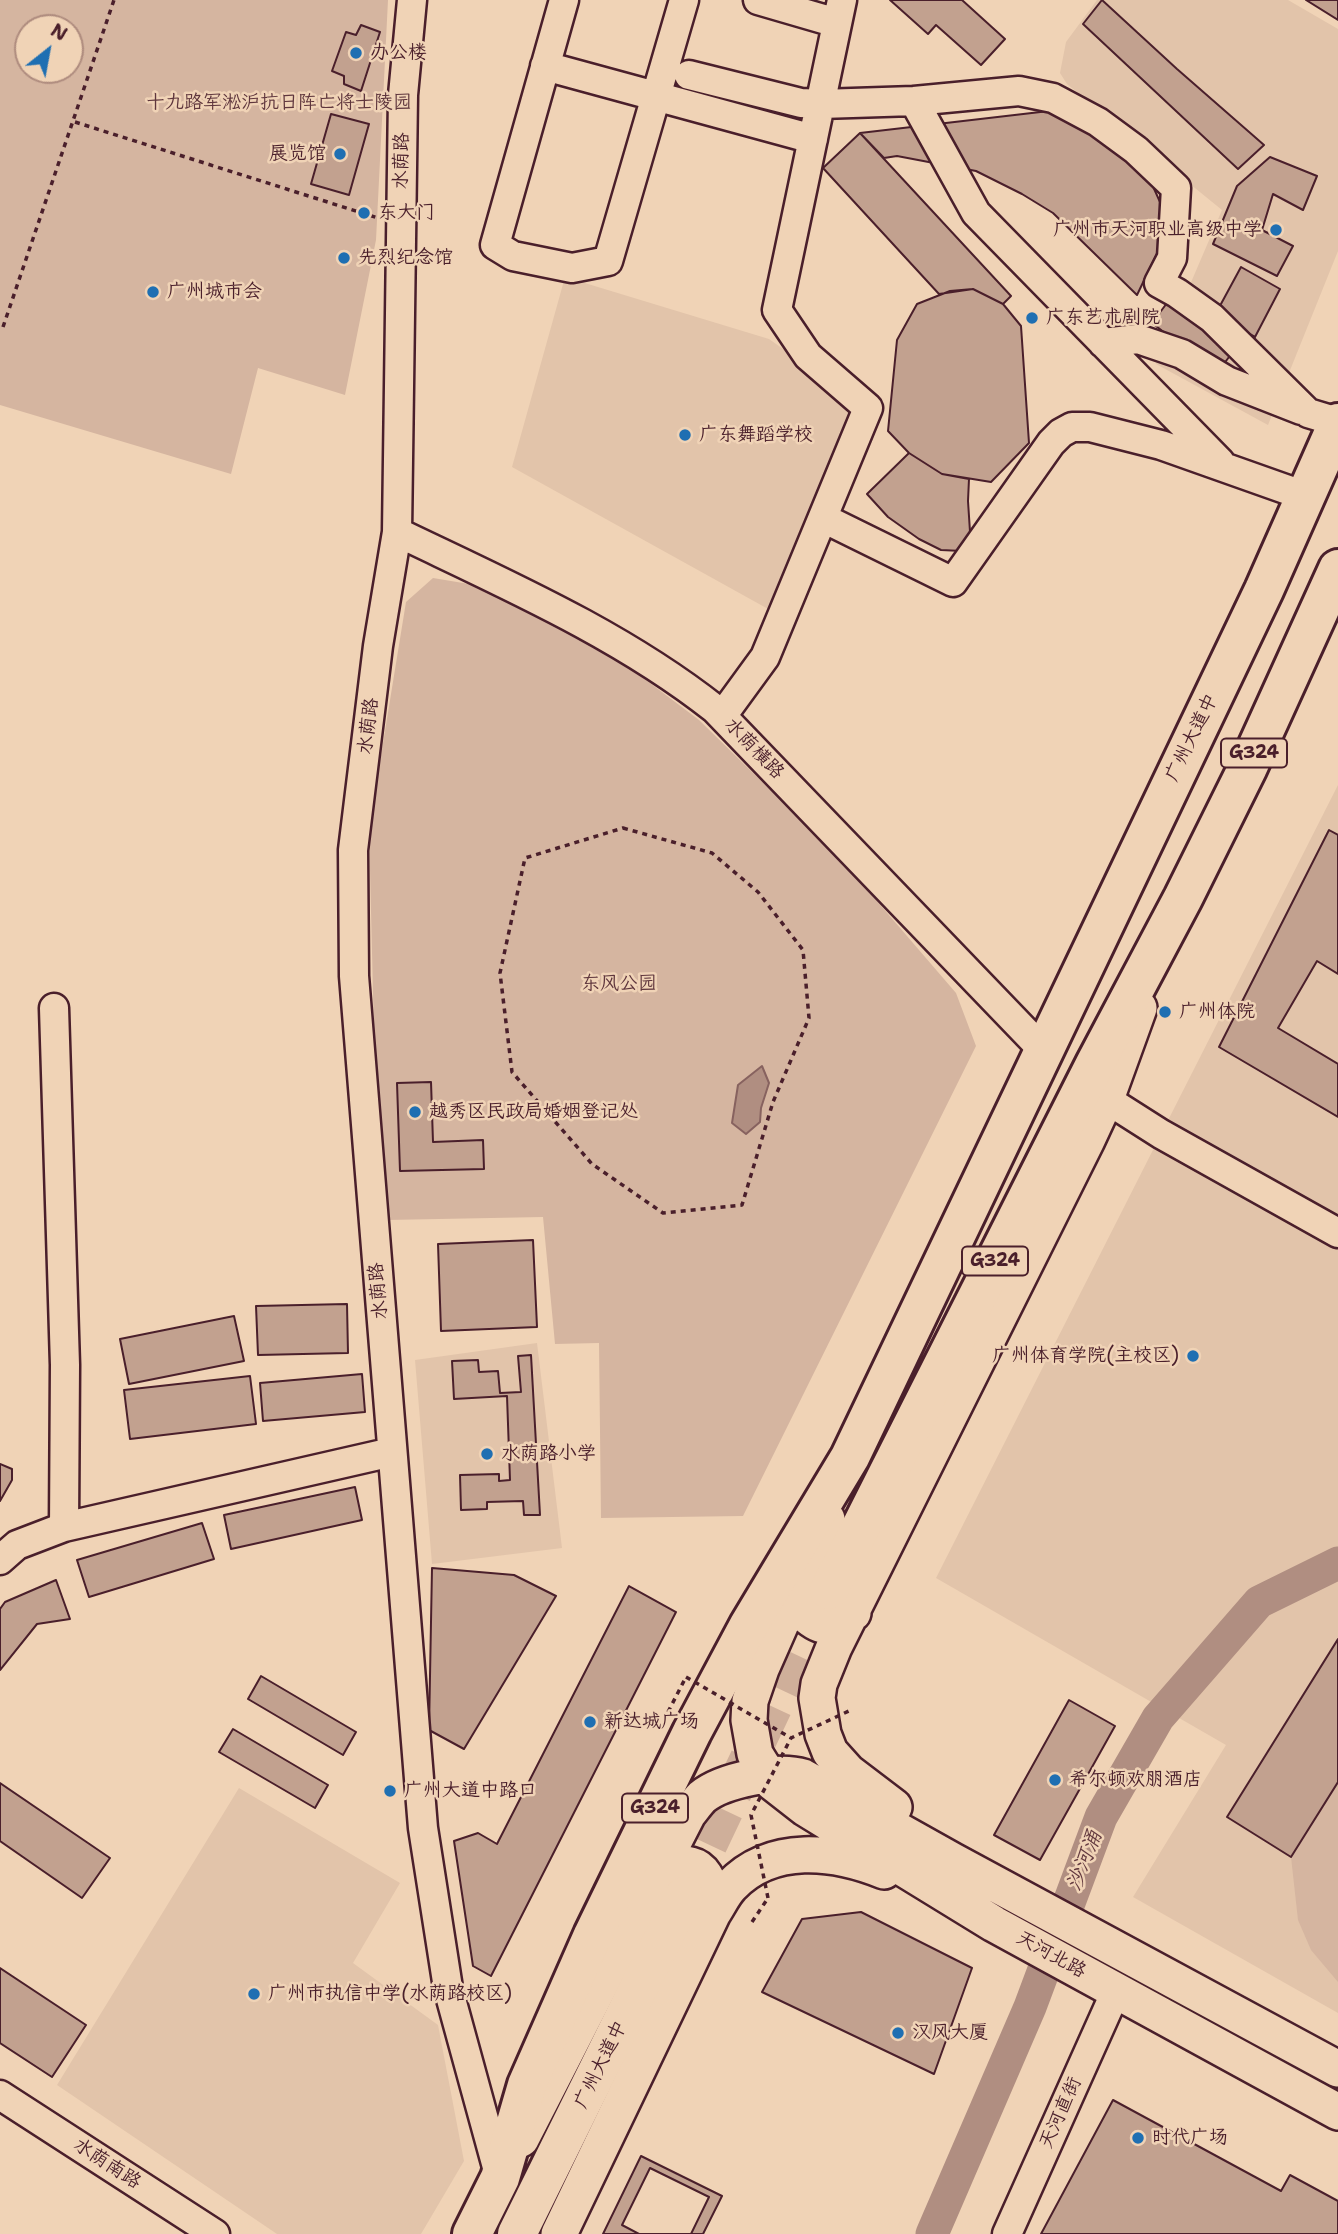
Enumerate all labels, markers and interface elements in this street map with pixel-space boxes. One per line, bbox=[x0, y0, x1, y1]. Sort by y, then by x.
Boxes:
north arrow bbox=[14, 14, 84, 84]
text: N bbox=[46, 18, 72, 47]
place label: 办公楼 bbox=[370, 42, 427, 64]
marker: 办公楼 bbox=[348, 45, 364, 61]
park label: 十九路军淞沪抗日阵亡将士陵园 bbox=[146, 92, 412, 114]
street label: 水荫路 bbox=[390, 132, 414, 190]
place label: 展览馆 bbox=[269, 143, 326, 165]
marker: 展览馆 bbox=[332, 146, 348, 162]
place label: 东大门 bbox=[378, 202, 435, 224]
marker: 东大门 bbox=[356, 205, 372, 221]
place label: 广州市天河职业高级中学 bbox=[1053, 219, 1262, 241]
marker: 广州市天河职业高级中学 bbox=[1268, 222, 1284, 238]
place label: 先烈纪念馆 bbox=[358, 247, 453, 269]
marker: 先烈纪念馆 bbox=[336, 250, 352, 266]
place label: 广州城市会 bbox=[167, 281, 262, 303]
marker: 广州城市会 bbox=[145, 284, 161, 300]
place label: 广东艺术剧院 bbox=[1046, 307, 1160, 329]
marker: 广东艺术剧院 bbox=[1024, 310, 1040, 326]
place label: 广东舞蹈学校 bbox=[699, 424, 813, 446]
marker: 广东舞蹈学校 bbox=[677, 427, 693, 443]
street label: 广州大道中 bbox=[1161, 690, 1223, 786]
street label: 水荫路 bbox=[354, 696, 384, 756]
street label: 水荫横路 bbox=[719, 714, 789, 784]
road number: G324 bbox=[1221, 738, 1287, 768]
park label: 东风公园 bbox=[581, 973, 657, 995]
place label: 广州体院 bbox=[1179, 1001, 1255, 1023]
marker: 广州体院 bbox=[1157, 1004, 1173, 1020]
place label: 越秀区民政局婚姻登记处 bbox=[429, 1101, 638, 1123]
marker: 越秀区民政局婚姻登记处 bbox=[407, 1104, 423, 1120]
road number: G324 bbox=[962, 1246, 1028, 1276]
street label: 水荫路 bbox=[365, 1262, 393, 1320]
place label: 广州体育学院(主校区) bbox=[992, 1345, 1179, 1367]
marker: 广州体育学院(主校区) bbox=[1185, 1348, 1201, 1364]
place label: 水荫路小学 bbox=[501, 1443, 596, 1465]
marker: 水荫路小学 bbox=[479, 1446, 495, 1462]
place label: 新达城广场 bbox=[604, 1711, 699, 1733]
marker: 新达城广场 bbox=[582, 1714, 598, 1730]
place label: 希尔顿欢朋酒店 bbox=[1069, 1769, 1202, 1791]
marker: 希尔顿欢朋酒店 bbox=[1047, 1772, 1063, 1788]
place label: 广州大道中路口 bbox=[404, 1780, 537, 1802]
marker: 广州大道中路口 bbox=[382, 1783, 398, 1799]
road number: G324 bbox=[622, 1794, 688, 1822]
water label: 沙河涌 bbox=[1062, 1827, 1108, 1895]
street label: 天河北路 bbox=[1012, 1927, 1090, 1983]
place label: 广州市执信中学(水荫路校区) bbox=[268, 1983, 512, 2005]
marker: 广州市执信中学(水荫路校区) bbox=[246, 1986, 262, 2002]
street label: 广州大道中 bbox=[570, 2017, 632, 2113]
place label: 汉风大厦 bbox=[912, 2022, 988, 2044]
marker: 汉风大厦 bbox=[890, 2025, 906, 2041]
street label: 天河直街 bbox=[1035, 2074, 1087, 2152]
place label: 时代广场 bbox=[1152, 2127, 1228, 2149]
marker: 时代广场 bbox=[1130, 2130, 1146, 2146]
street label: 水荫南路 bbox=[69, 2134, 145, 2194]

